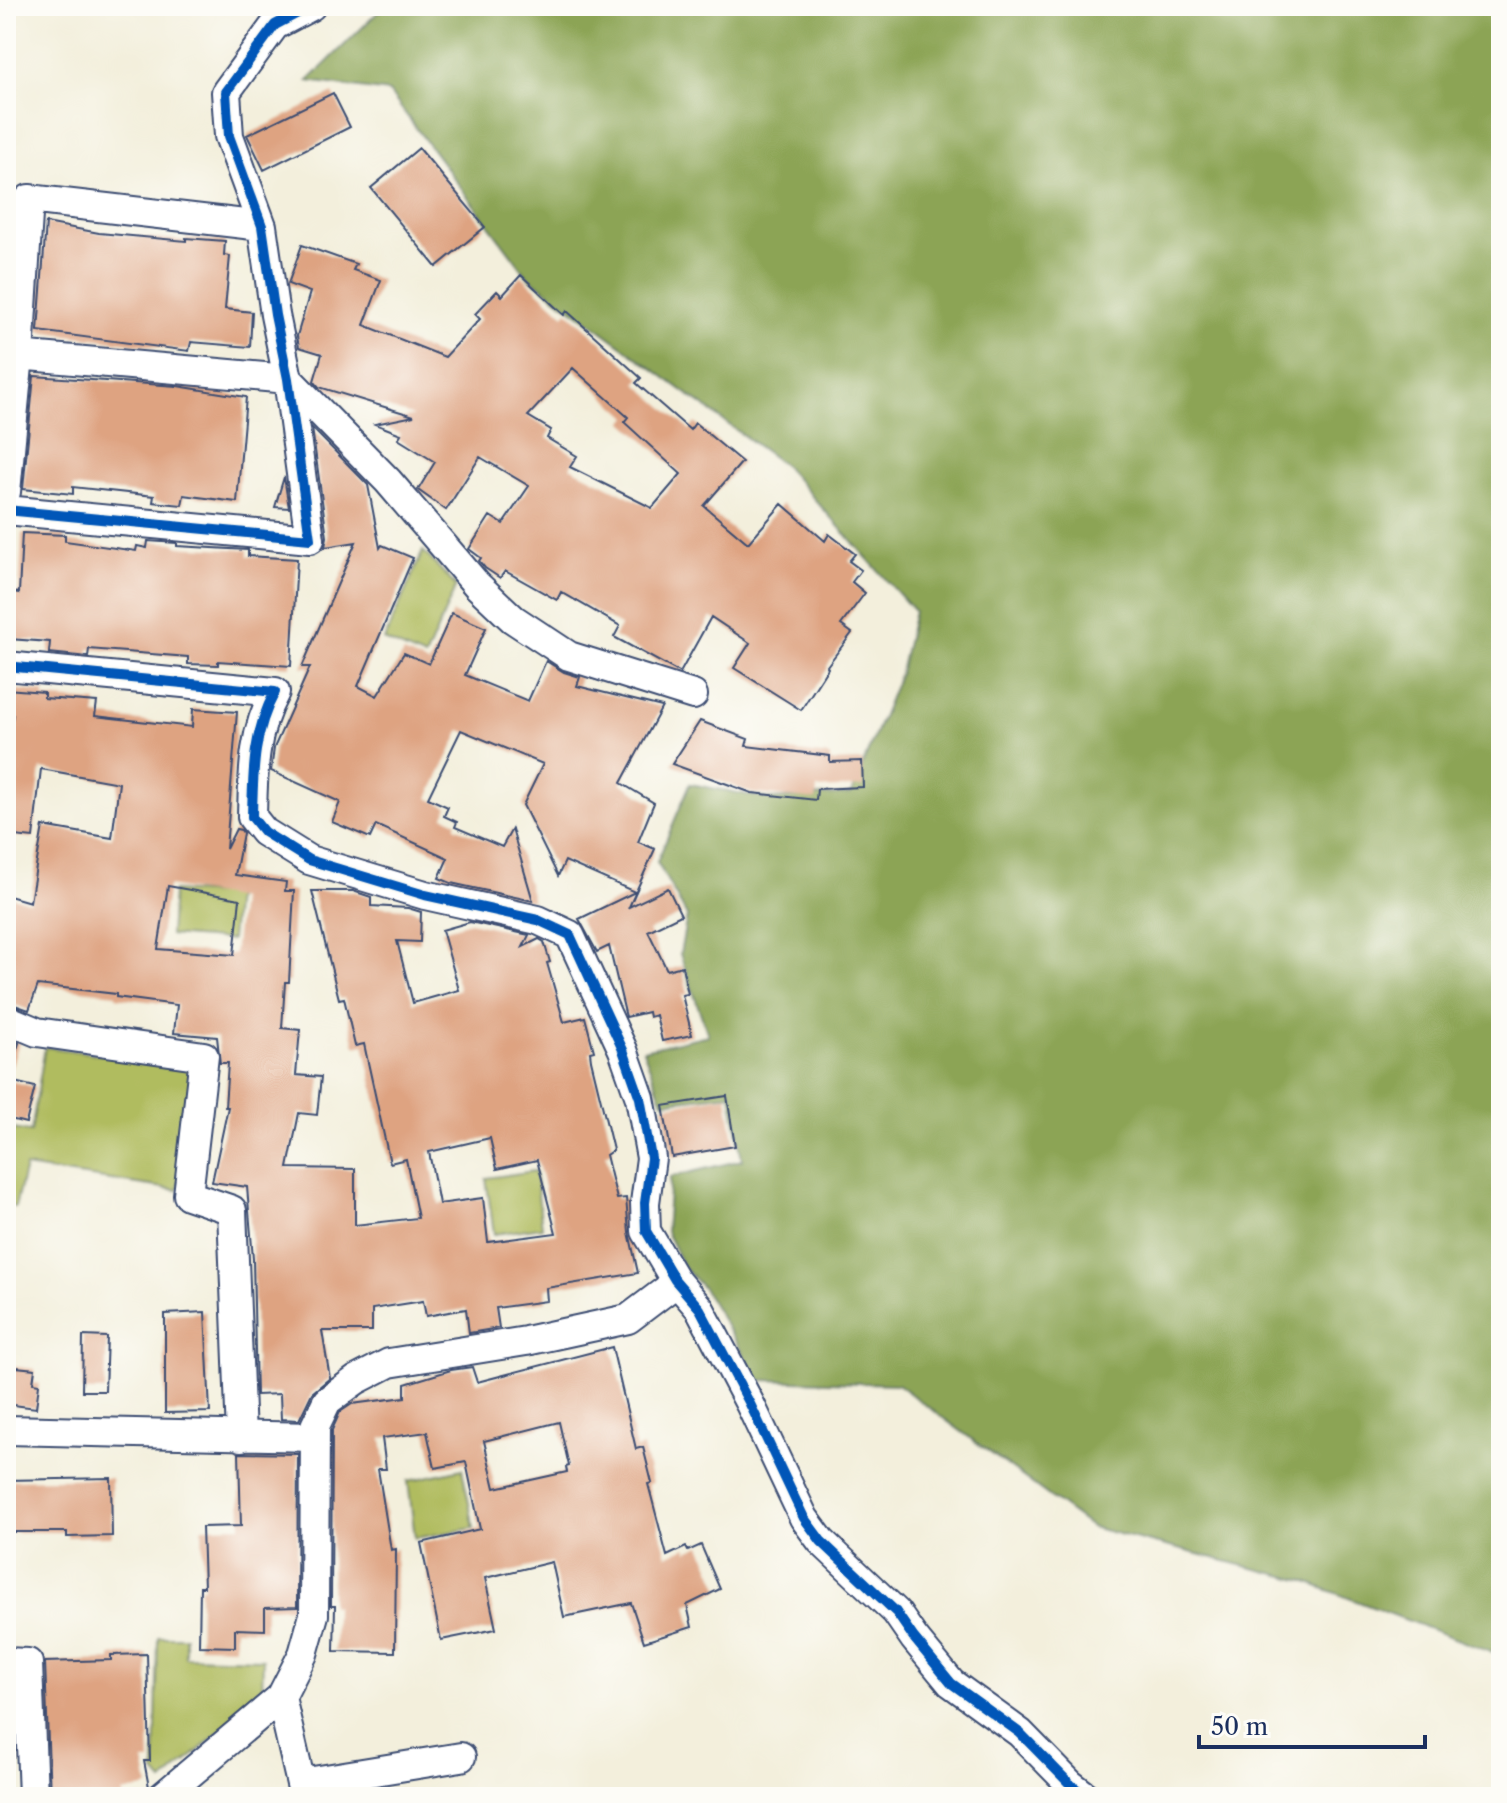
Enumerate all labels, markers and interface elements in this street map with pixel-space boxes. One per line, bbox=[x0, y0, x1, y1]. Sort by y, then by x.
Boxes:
scale bar bbox=[1199, 1699, 1425, 1749]
text: 50 m bbox=[1211, 1712, 1268, 1741]

